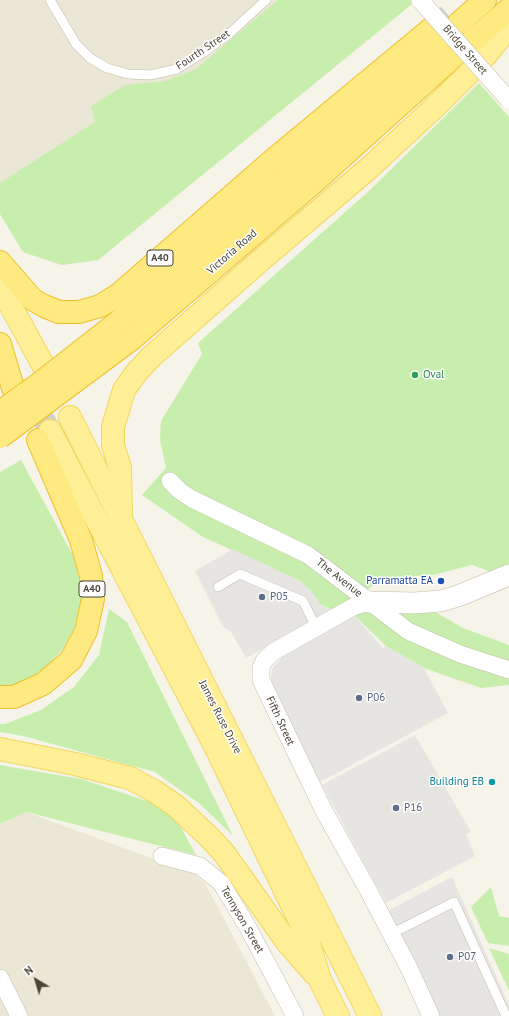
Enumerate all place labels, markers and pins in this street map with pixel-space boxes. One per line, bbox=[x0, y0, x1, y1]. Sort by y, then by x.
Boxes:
place label: Oval bbox=[423, 368, 444, 382]
marker: Oval bbox=[410, 370, 420, 380]
place label: Parramatta EA bbox=[366, 574, 433, 588]
marker: Parramatta EA bbox=[436, 576, 446, 586]
place label: P05 bbox=[270, 590, 288, 604]
marker: P05 bbox=[257, 592, 267, 602]
place label: P06 bbox=[367, 691, 385, 705]
marker: P06 bbox=[354, 693, 364, 703]
place label: Building EB bbox=[429, 775, 484, 789]
marker: Building EB bbox=[487, 777, 497, 787]
place label: P16 bbox=[404, 801, 422, 815]
marker: P16 bbox=[391, 803, 401, 813]
place label: P07 bbox=[458, 950, 476, 964]
marker: P07 bbox=[445, 952, 455, 962]

